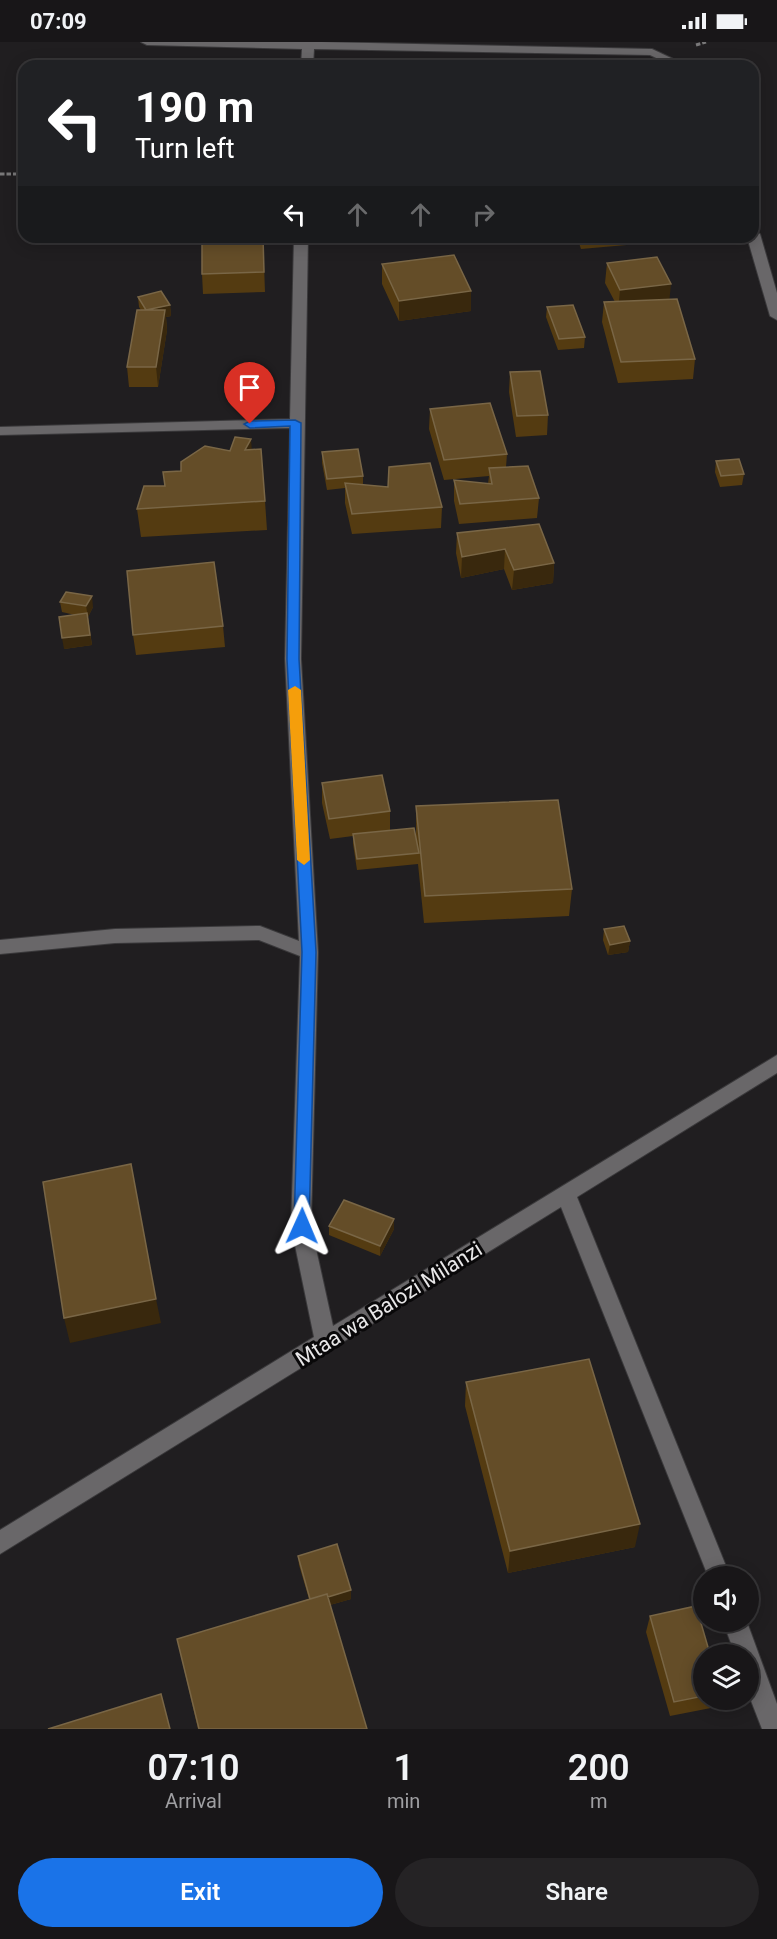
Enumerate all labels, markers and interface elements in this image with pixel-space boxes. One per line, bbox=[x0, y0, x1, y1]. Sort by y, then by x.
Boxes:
text: 07:09 bbox=[30, 9, 87, 34]
text: 190 m bbox=[135, 83, 254, 132]
icon: left bbox=[36, 84, 114, 162]
text: Turn left bbox=[135, 133, 235, 165]
icon: left bbox=[278, 198, 311, 231]
icon: ahead bbox=[341, 198, 374, 231]
icon: ahead bbox=[404, 198, 437, 231]
icon: right bbox=[467, 198, 500, 231]
pin bbox=[224, 362, 275, 424]
icon: arrive bbox=[233, 371, 266, 404]
position arrow bbox=[270, 1194, 334, 1258]
street label: Mtaa wa Balozi Milanzi bbox=[292, 1237, 486, 1371]
map controls bbox=[693, 1566, 759, 1710]
button: sound bbox=[693, 1566, 759, 1632]
button: layers bbox=[693, 1644, 759, 1710]
text: 07:10 bbox=[147, 1747, 240, 1789]
text: 1 bbox=[393, 1747, 414, 1789]
text: 200 bbox=[568, 1747, 630, 1789]
text: Arrival bbox=[165, 1789, 222, 1813]
text: min bbox=[387, 1789, 420, 1813]
text: m bbox=[590, 1789, 607, 1813]
button: Exit bbox=[18, 1858, 383, 1927]
button: Share bbox=[395, 1858, 759, 1927]

